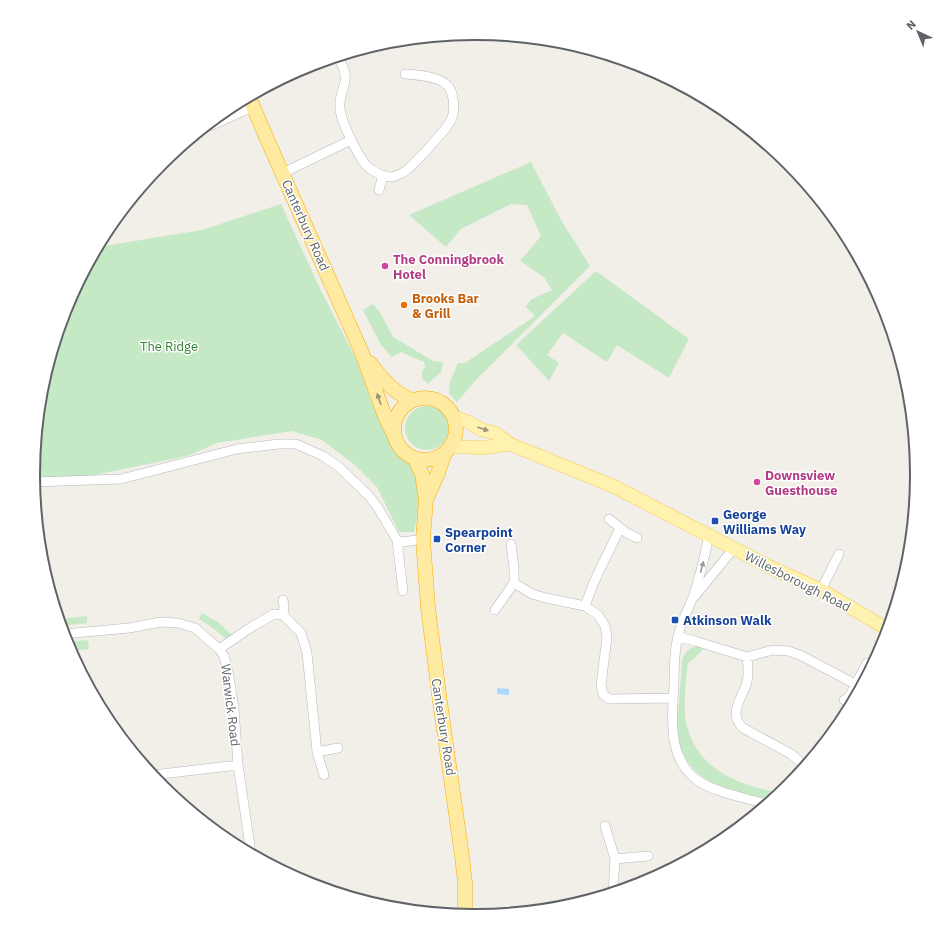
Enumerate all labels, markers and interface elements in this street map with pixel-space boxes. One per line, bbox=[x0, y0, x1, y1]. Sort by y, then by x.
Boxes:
north arrow bbox=[898, 12, 938, 52]
text: N bbox=[903, 17, 919, 33]
street label: Canterbury Road bbox=[278, 177, 333, 273]
place label: The Conningbrook Hotel bbox=[393, 251, 504, 283]
marker: The Conningbrook Hotel bbox=[380, 261, 390, 271]
place label: Brooks Bar & Grill bbox=[412, 290, 479, 322]
marker: Brooks Bar & Grill bbox=[399, 300, 409, 310]
park label: The Ridge bbox=[140, 338, 198, 355]
one-way arrow bbox=[375, 393, 381, 405]
one-way arrow bbox=[477, 426, 489, 432]
place label: Downsview Guesthouse bbox=[765, 467, 838, 499]
marker: Downsview Guesthouse bbox=[752, 477, 762, 487]
place label: George Williams Way bbox=[723, 506, 806, 538]
marker: George Williams Way bbox=[710, 516, 720, 526]
place label: Spearpoint Corner bbox=[445, 524, 513, 556]
marker: Spearpoint Corner bbox=[432, 534, 442, 544]
street label: Willesborough Road bbox=[742, 547, 854, 616]
one-way arrow bbox=[699, 561, 705, 573]
place label: Atkinson Walk bbox=[683, 612, 772, 629]
marker: Atkinson Walk bbox=[670, 615, 680, 625]
street label: Warwick Road bbox=[217, 663, 244, 747]
street label: Canterbury Road bbox=[427, 677, 460, 777]

